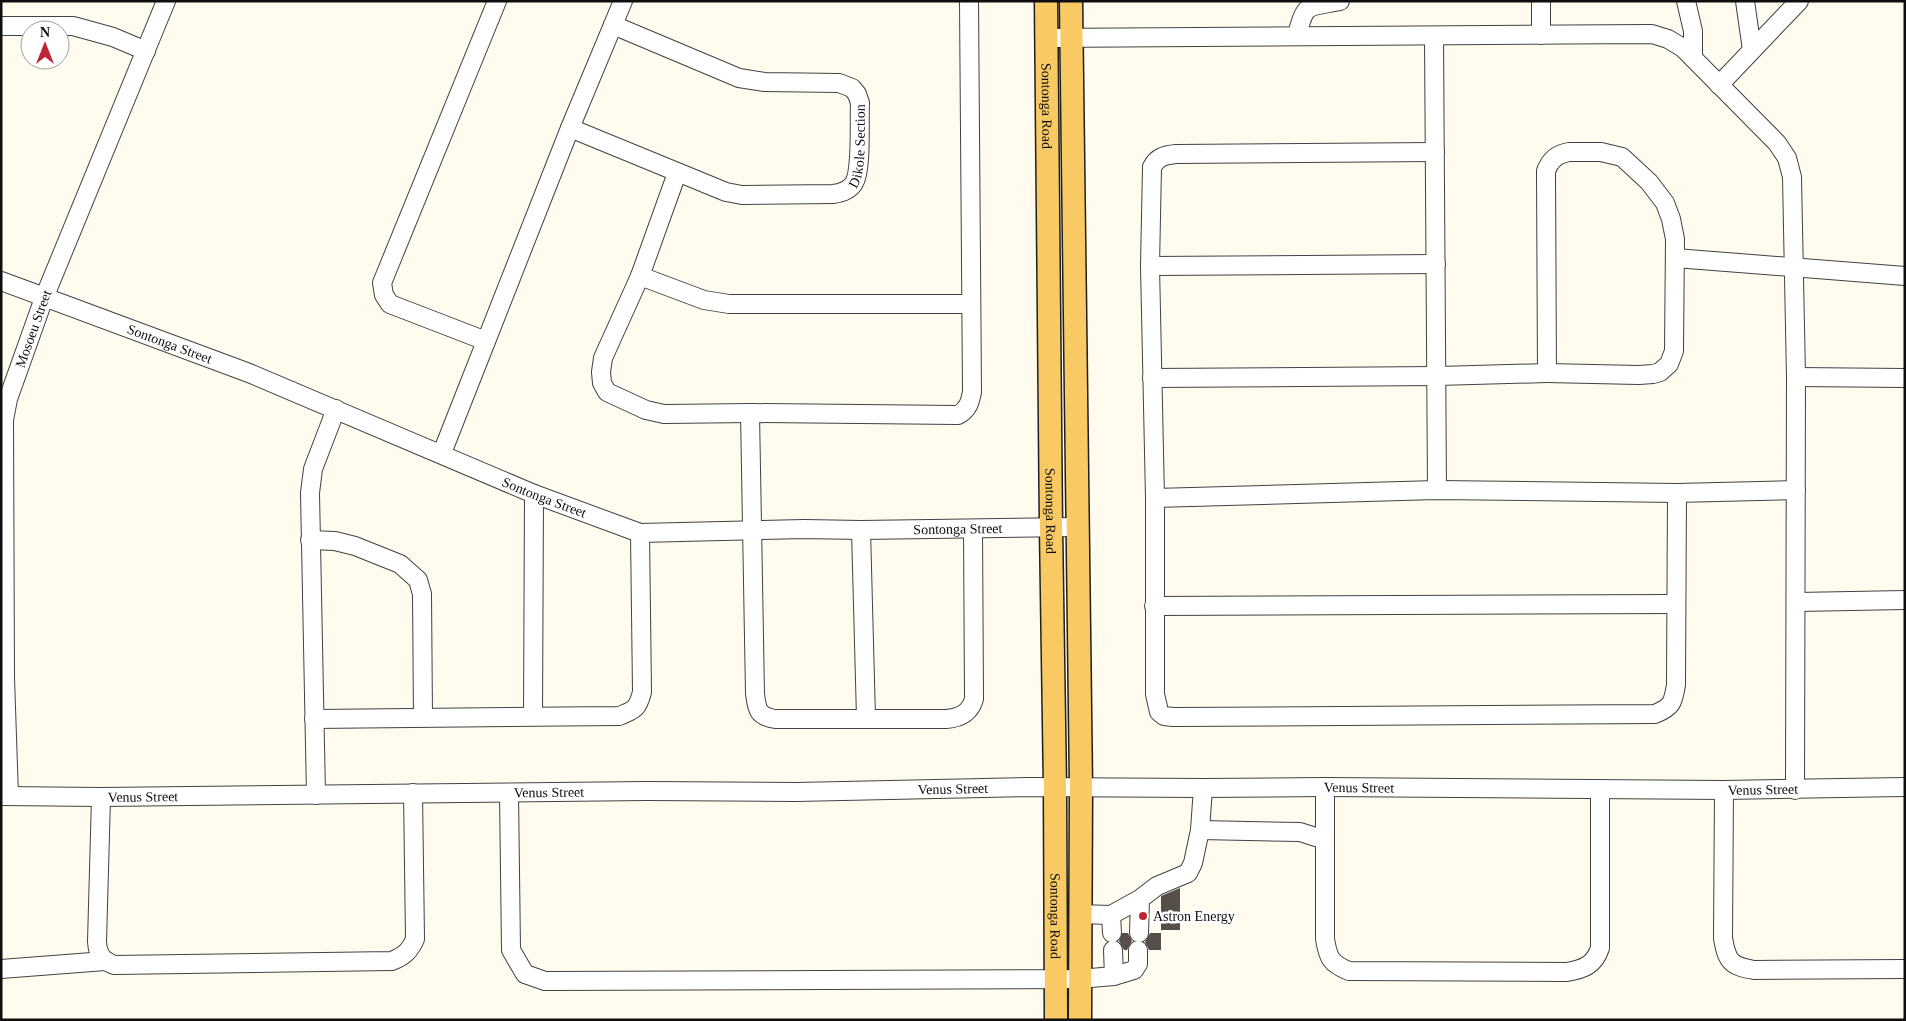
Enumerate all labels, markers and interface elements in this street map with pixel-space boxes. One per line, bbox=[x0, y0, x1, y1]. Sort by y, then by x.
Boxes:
north arrow bbox=[20, 20, 70, 70]
text: N bbox=[40, 25, 50, 40]
street label: Sontonga Road bbox=[1039, 63, 1054, 149]
street label: Dikole Section bbox=[846, 104, 868, 191]
street label: Mosoeu Street bbox=[13, 288, 54, 370]
street label: Sontonga Street bbox=[125, 322, 214, 367]
street label: Sontonga Road bbox=[1042, 468, 1058, 554]
street label: Sontonga Street bbox=[500, 474, 589, 521]
street label: Sontonga Street bbox=[913, 521, 1003, 537]
street label: Venus Street bbox=[1324, 780, 1394, 796]
street label: Venus Street bbox=[918, 781, 988, 797]
street label: Venus Street bbox=[1728, 782, 1798, 798]
street label: Venus Street bbox=[514, 785, 584, 800]
street label: Venus Street bbox=[108, 789, 178, 805]
street label: Sontonga Road bbox=[1047, 873, 1063, 959]
place label: Astron Energy bbox=[1153, 909, 1235, 924]
marker: Astron Energy bbox=[1137, 910, 1149, 922]

